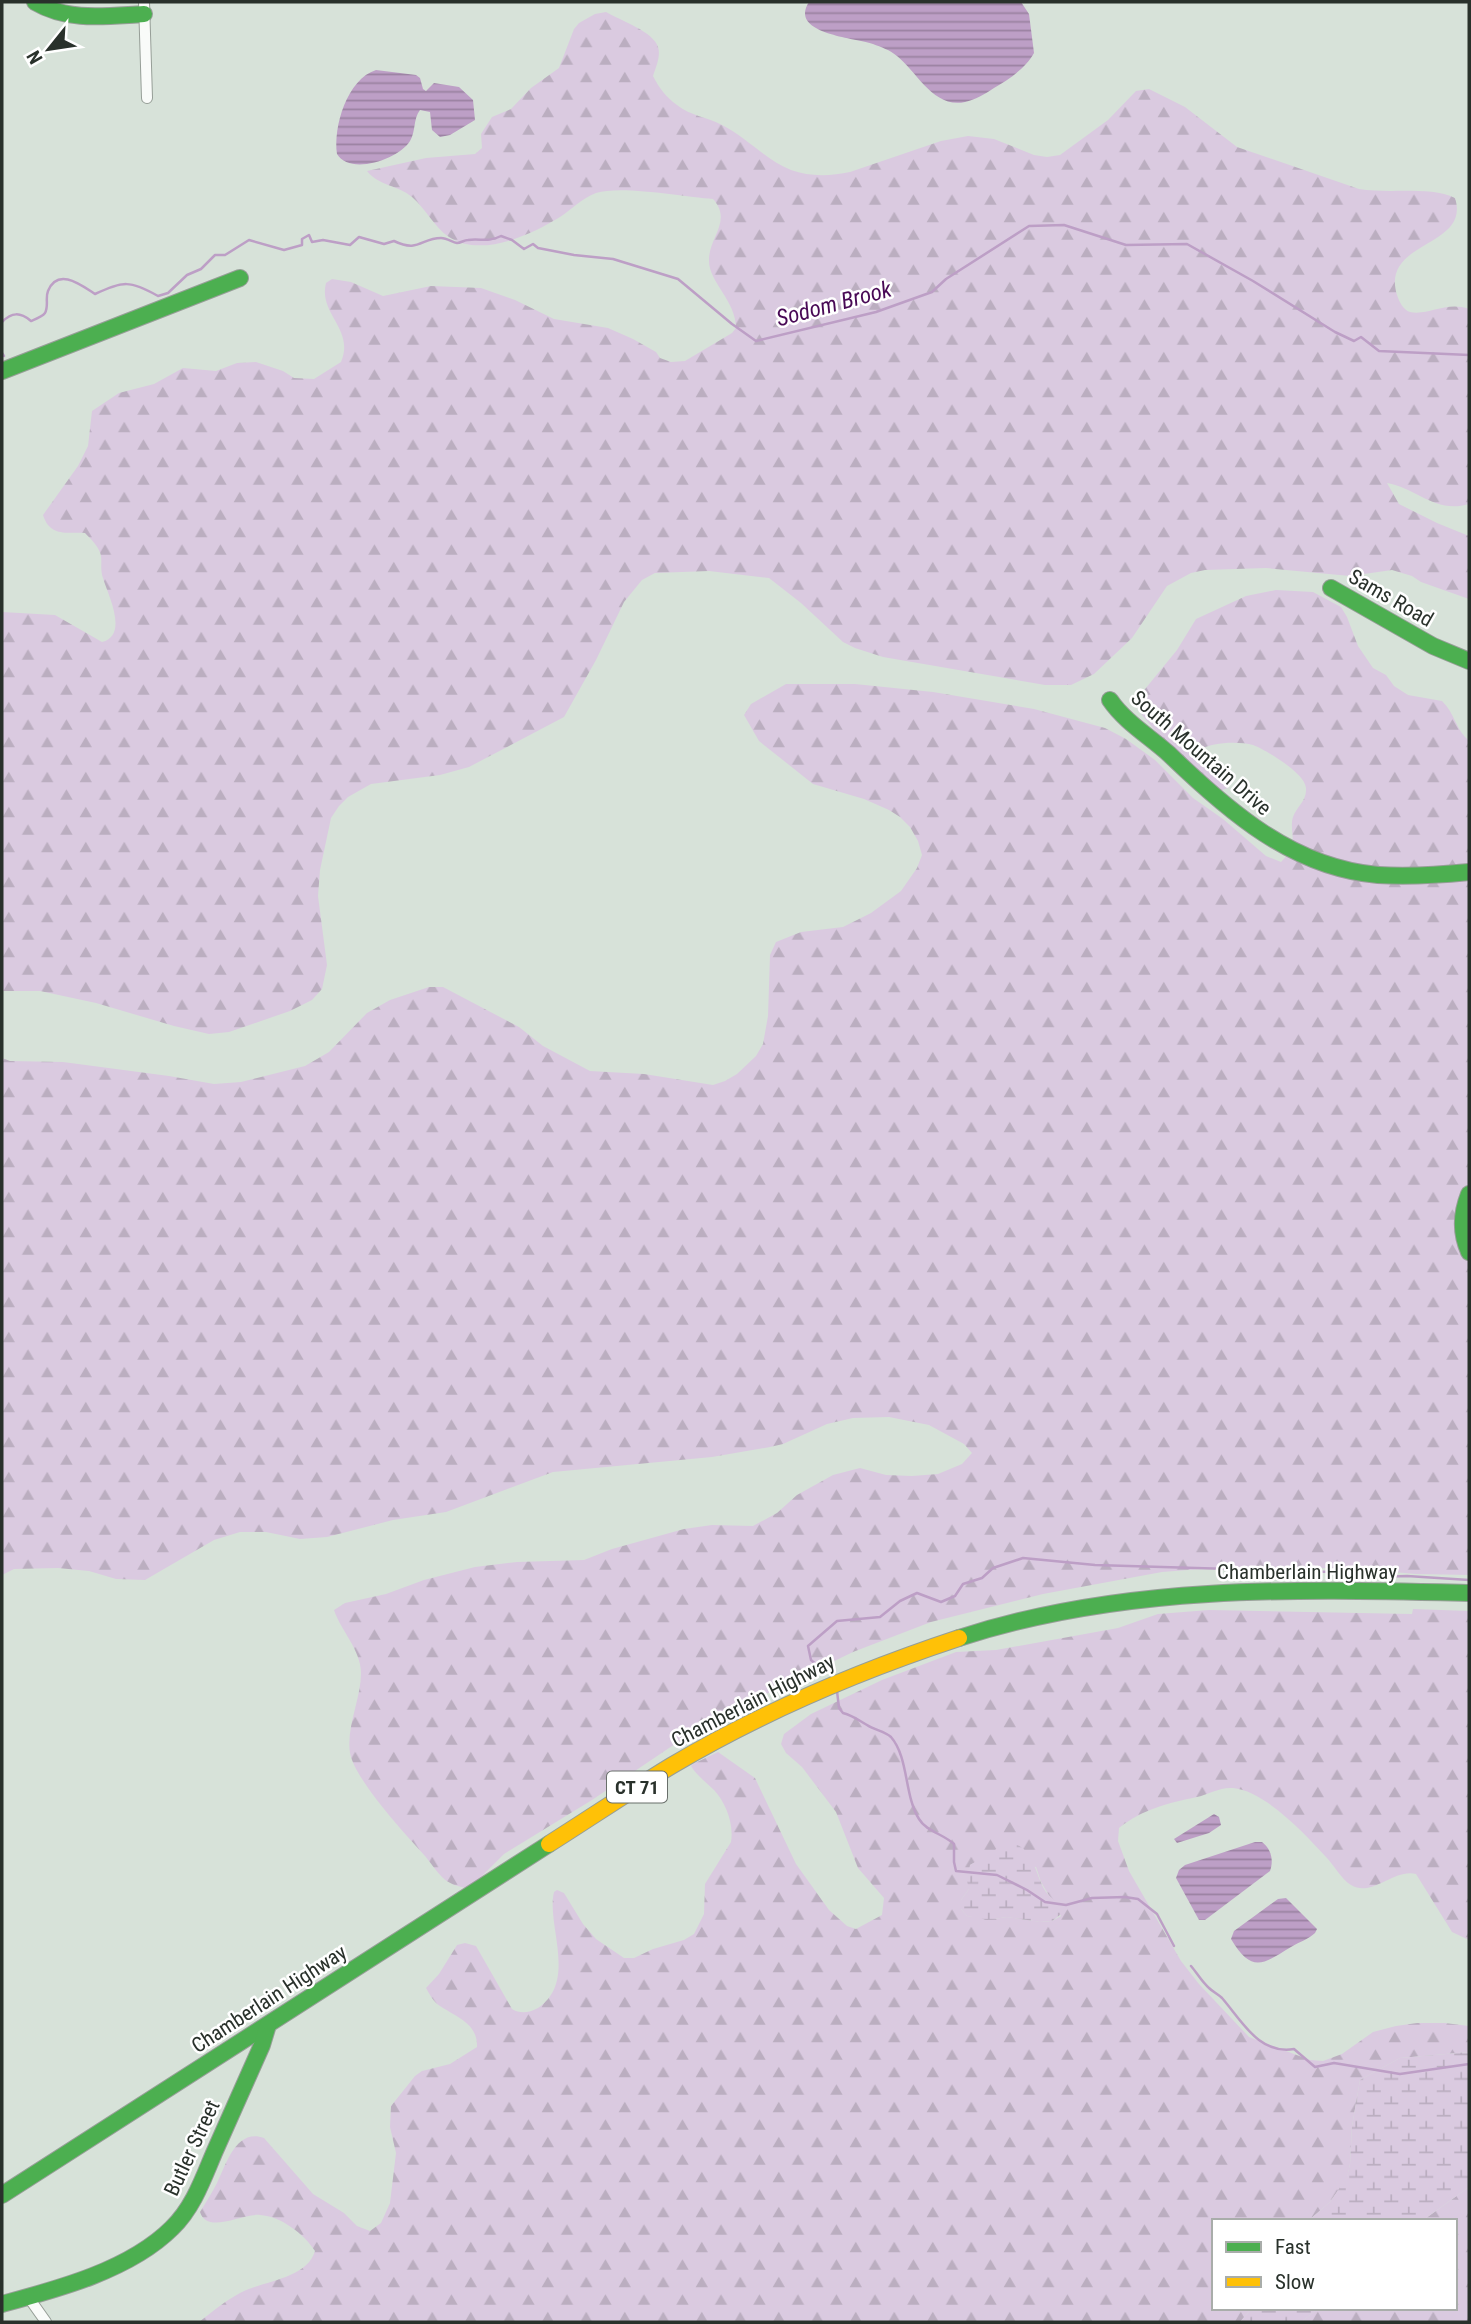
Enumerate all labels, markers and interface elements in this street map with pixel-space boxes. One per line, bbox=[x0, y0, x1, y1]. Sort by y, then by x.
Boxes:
north arrow bbox=[14, 14, 84, 84]
text: N bbox=[22, 46, 48, 68]
water label: Sodom Brook bbox=[773, 275, 896, 332]
street label: Sams Road bbox=[1345, 564, 1437, 632]
street label: South Mountain Drive bbox=[1126, 686, 1276, 820]
street label: Chamberlain Highway bbox=[1217, 1560, 1397, 1584]
street label: Chamberlain Highway bbox=[667, 1649, 839, 1753]
road number: CT 71 bbox=[607, 1772, 667, 1802]
street label: Chamberlain Highway bbox=[187, 1940, 351, 2058]
street label: Butler Street bbox=[159, 2096, 225, 2200]
legend bbox=[1212, 2219, 1457, 2310]
text: Fast bbox=[1275, 2235, 1311, 2259]
text: Slow bbox=[1275, 2270, 1315, 2294]

